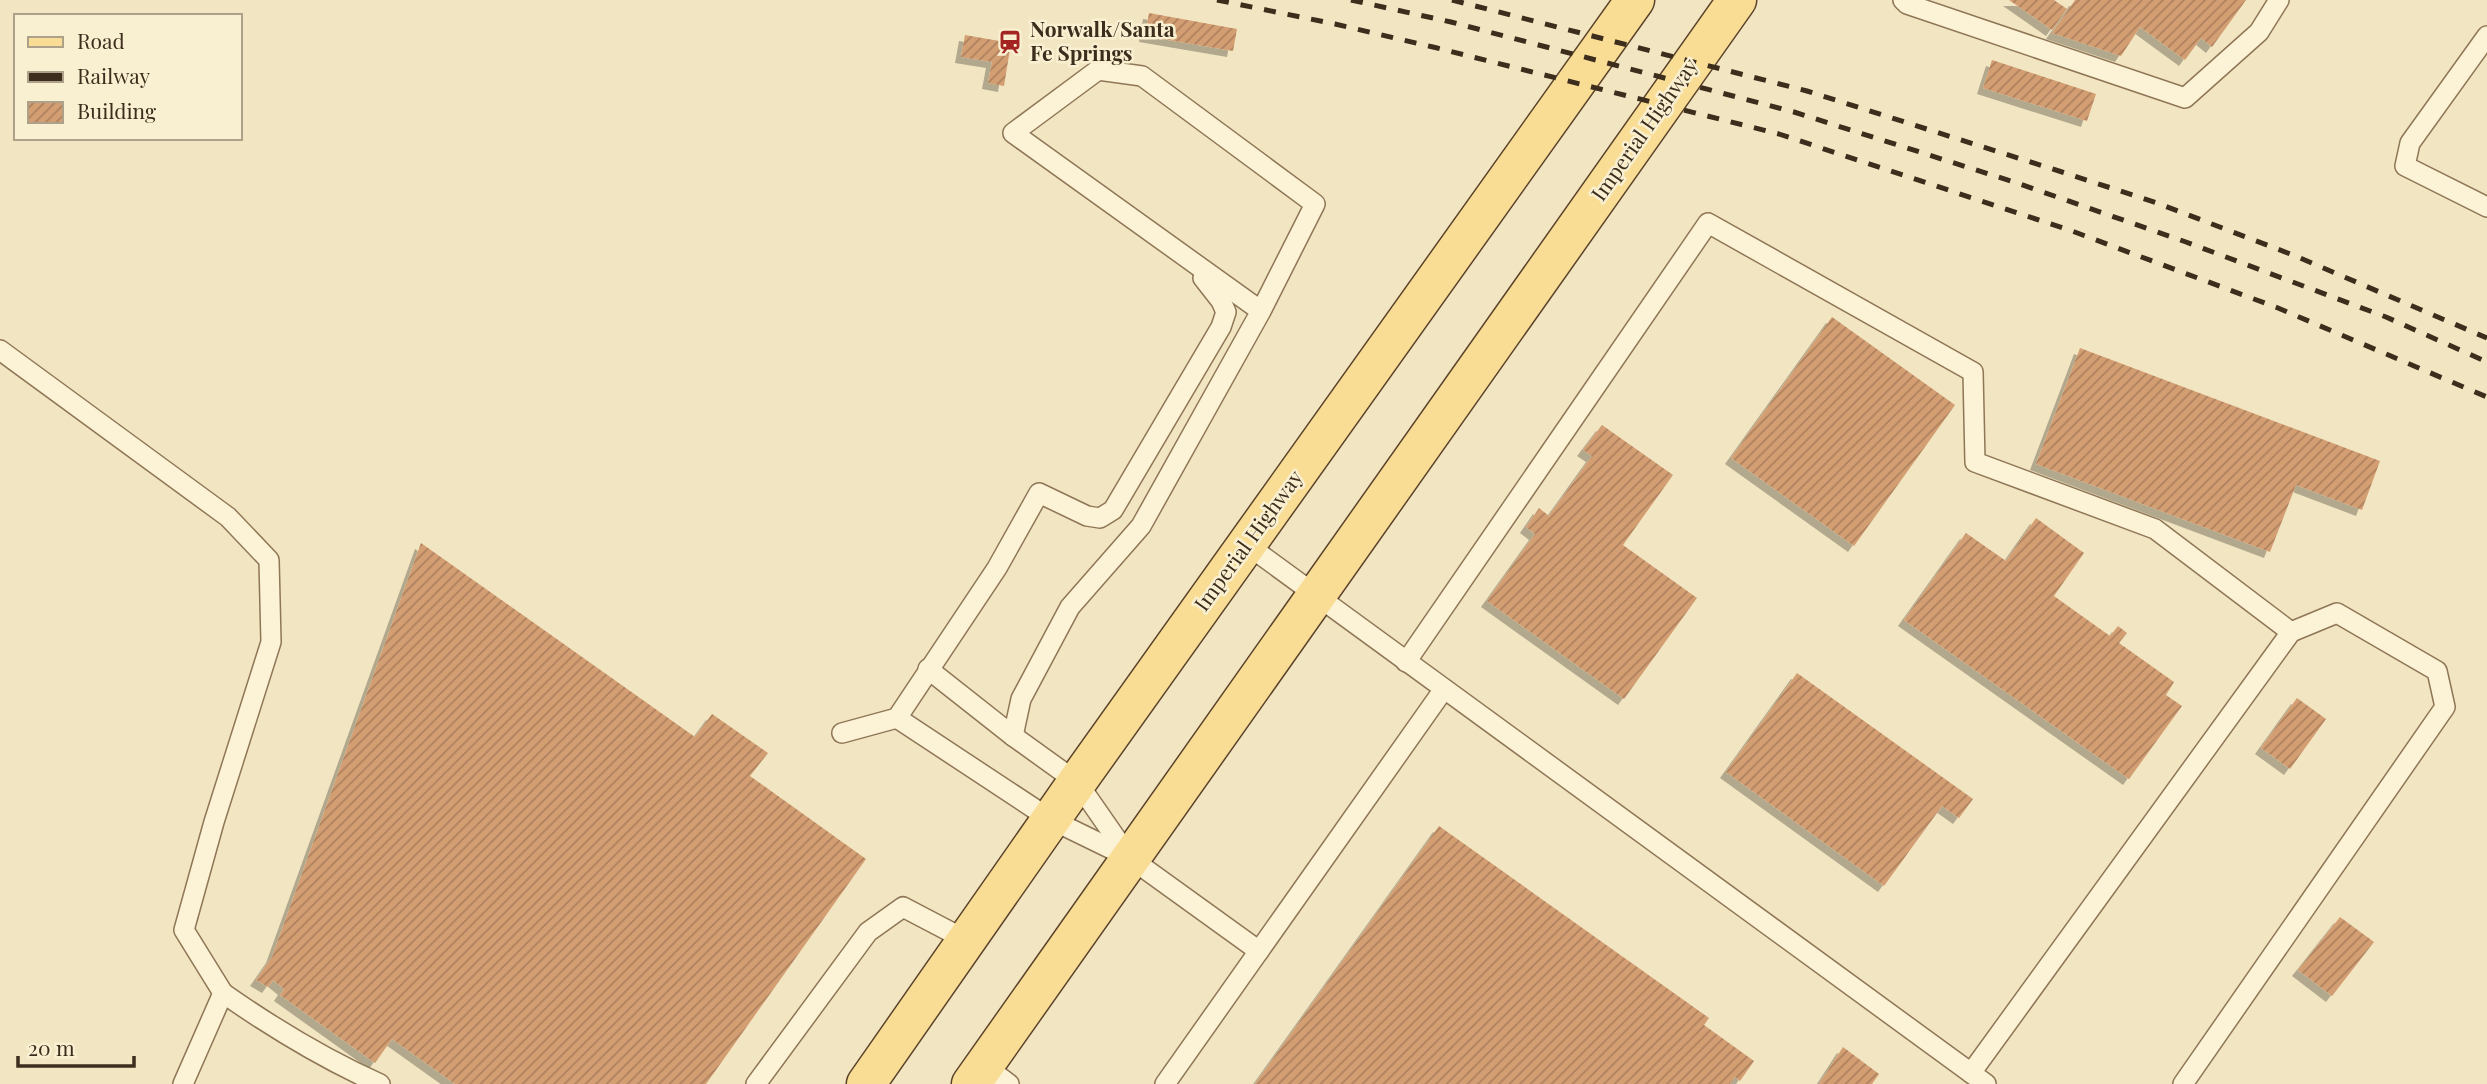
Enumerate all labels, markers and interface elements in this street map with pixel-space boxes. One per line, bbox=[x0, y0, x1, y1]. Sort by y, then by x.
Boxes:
legend bbox=[14, 14, 242, 140]
place label: Norwalk/Santa Fe Springs bbox=[1030, 14, 1175, 66]
text: Road bbox=[77, 26, 125, 54]
station icon: Norwalk/Santa Fe Springs bbox=[996, 28, 1024, 56]
street label: Imperial Highway bbox=[1584, 52, 1703, 206]
text: Railway bbox=[77, 61, 151, 89]
text: Building bbox=[77, 96, 156, 124]
street label: Imperial Highway bbox=[1187, 463, 1308, 616]
scale bar bbox=[18, 1024, 133, 1068]
text: 20 m bbox=[28, 1033, 75, 1061]

